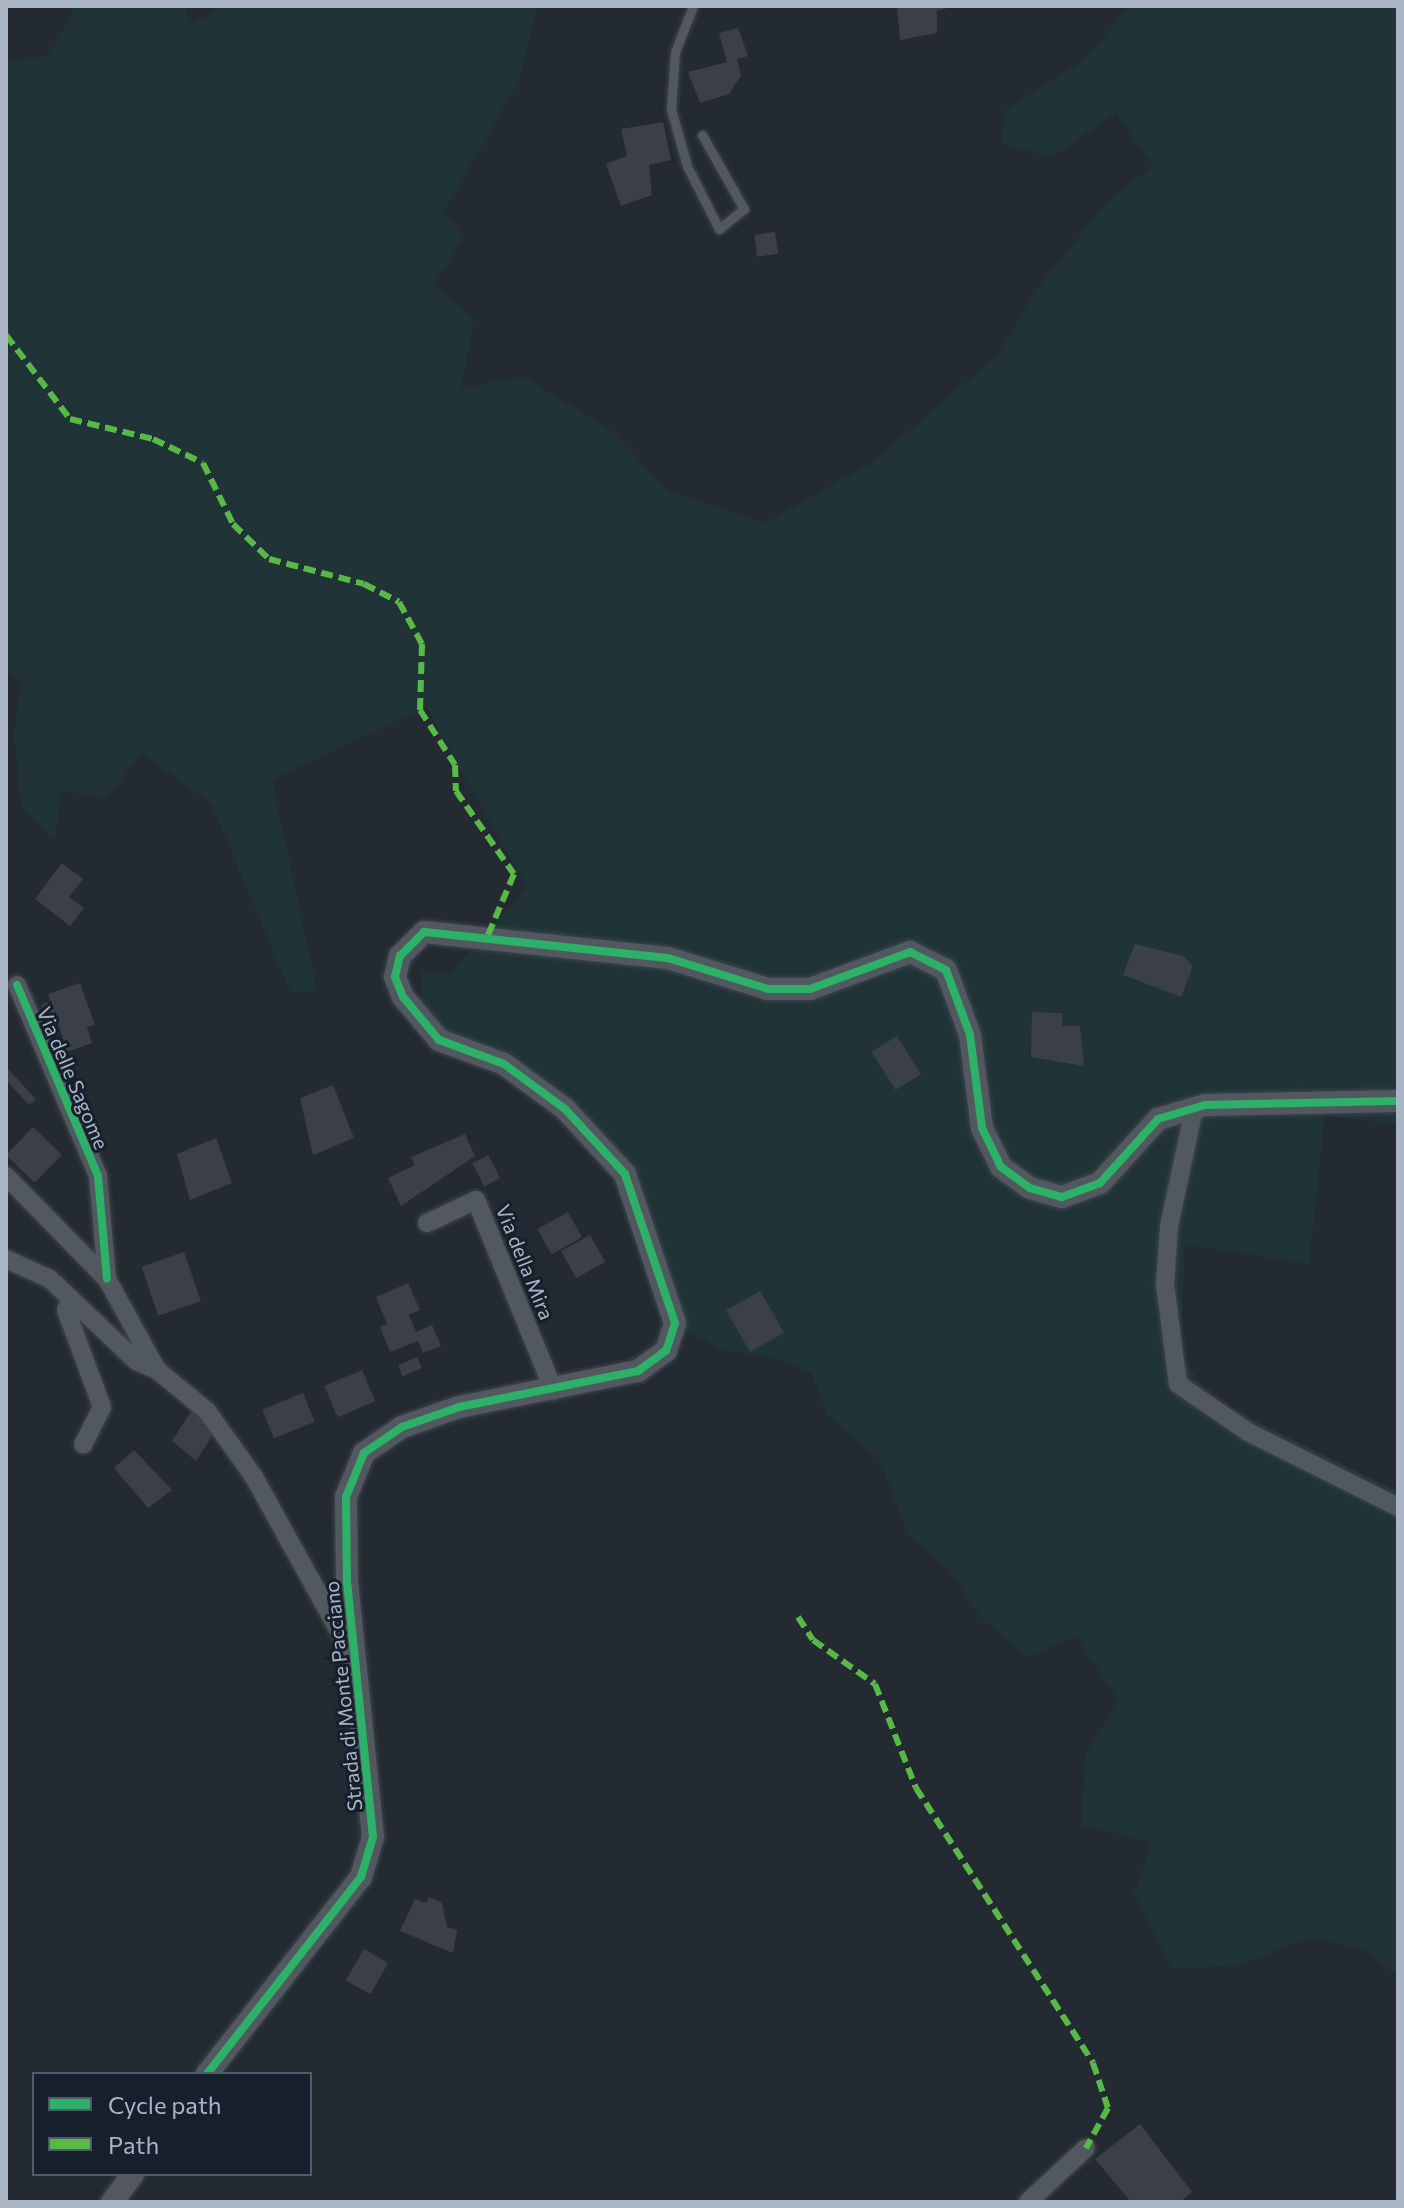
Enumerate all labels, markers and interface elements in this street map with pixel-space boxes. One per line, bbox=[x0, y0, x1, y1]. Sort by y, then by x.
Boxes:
street label: Via delle Sagome bbox=[32, 1003, 114, 1153]
street label: Via della Mira bbox=[491, 1201, 559, 1323]
street label: Strada di Monte Pacciano bbox=[319, 1580, 367, 1812]
legend bbox=[32, 2072, 312, 2176]
text: Cycle path bbox=[108, 2090, 222, 2119]
text: Path bbox=[108, 2130, 159, 2159]

